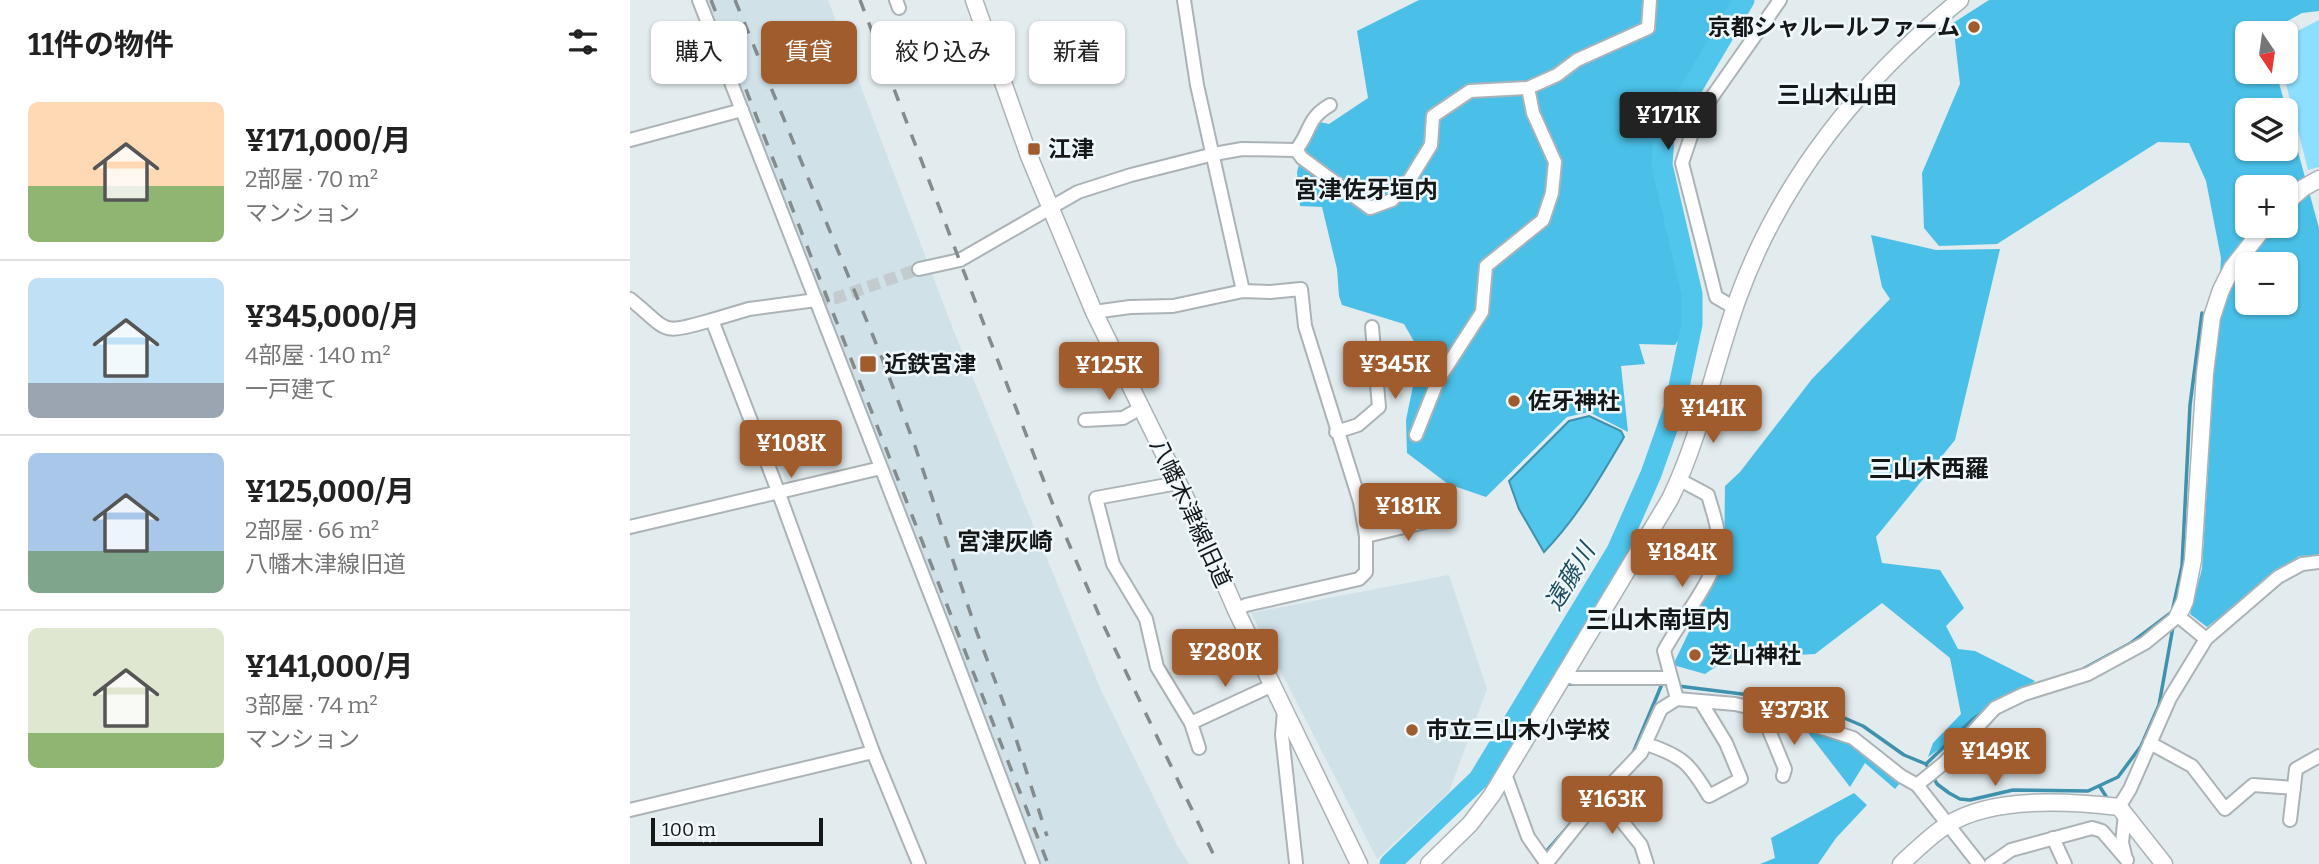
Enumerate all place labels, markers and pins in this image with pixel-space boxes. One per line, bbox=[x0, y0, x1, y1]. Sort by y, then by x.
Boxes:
place label: 京都シャルールファーム bbox=[1708, 13, 1960, 41]
marker: 京都シャルールファーム bbox=[1966, 19, 1982, 35]
pin: ¥171K bbox=[1619, 92, 1717, 152]
place label: 江津 bbox=[1048, 135, 1094, 163]
marker: 江津 bbox=[1026, 141, 1042, 157]
pin: ¥125K bbox=[1060, 342, 1158, 402]
pin: ¥345K bbox=[1346, 342, 1444, 401]
place label: 近鉄宮津 bbox=[884, 350, 976, 378]
marker: 近鉄宮津 bbox=[858, 354, 878, 374]
pin: ¥141K bbox=[1664, 386, 1762, 445]
place label: 佐牙神社 bbox=[1528, 387, 1620, 415]
marker: 佐牙神社 bbox=[1506, 393, 1522, 409]
pin: ¥108K bbox=[742, 420, 840, 480]
pin: ¥181K bbox=[1359, 484, 1457, 543]
pin: ¥184K bbox=[1633, 530, 1731, 589]
pin: ¥280K bbox=[1176, 630, 1274, 689]
place label: 芝山神社 bbox=[1709, 641, 1801, 669]
marker: 芝山神社 bbox=[1687, 647, 1703, 663]
pin: ¥373K bbox=[1745, 688, 1843, 747]
place label: 市立三山木小学校 bbox=[1426, 716, 1610, 744]
marker: 市立三山木小学校 bbox=[1404, 722, 1420, 738]
pin: ¥149K bbox=[1946, 728, 2044, 788]
pin: ¥163K bbox=[1563, 776, 1661, 836]

